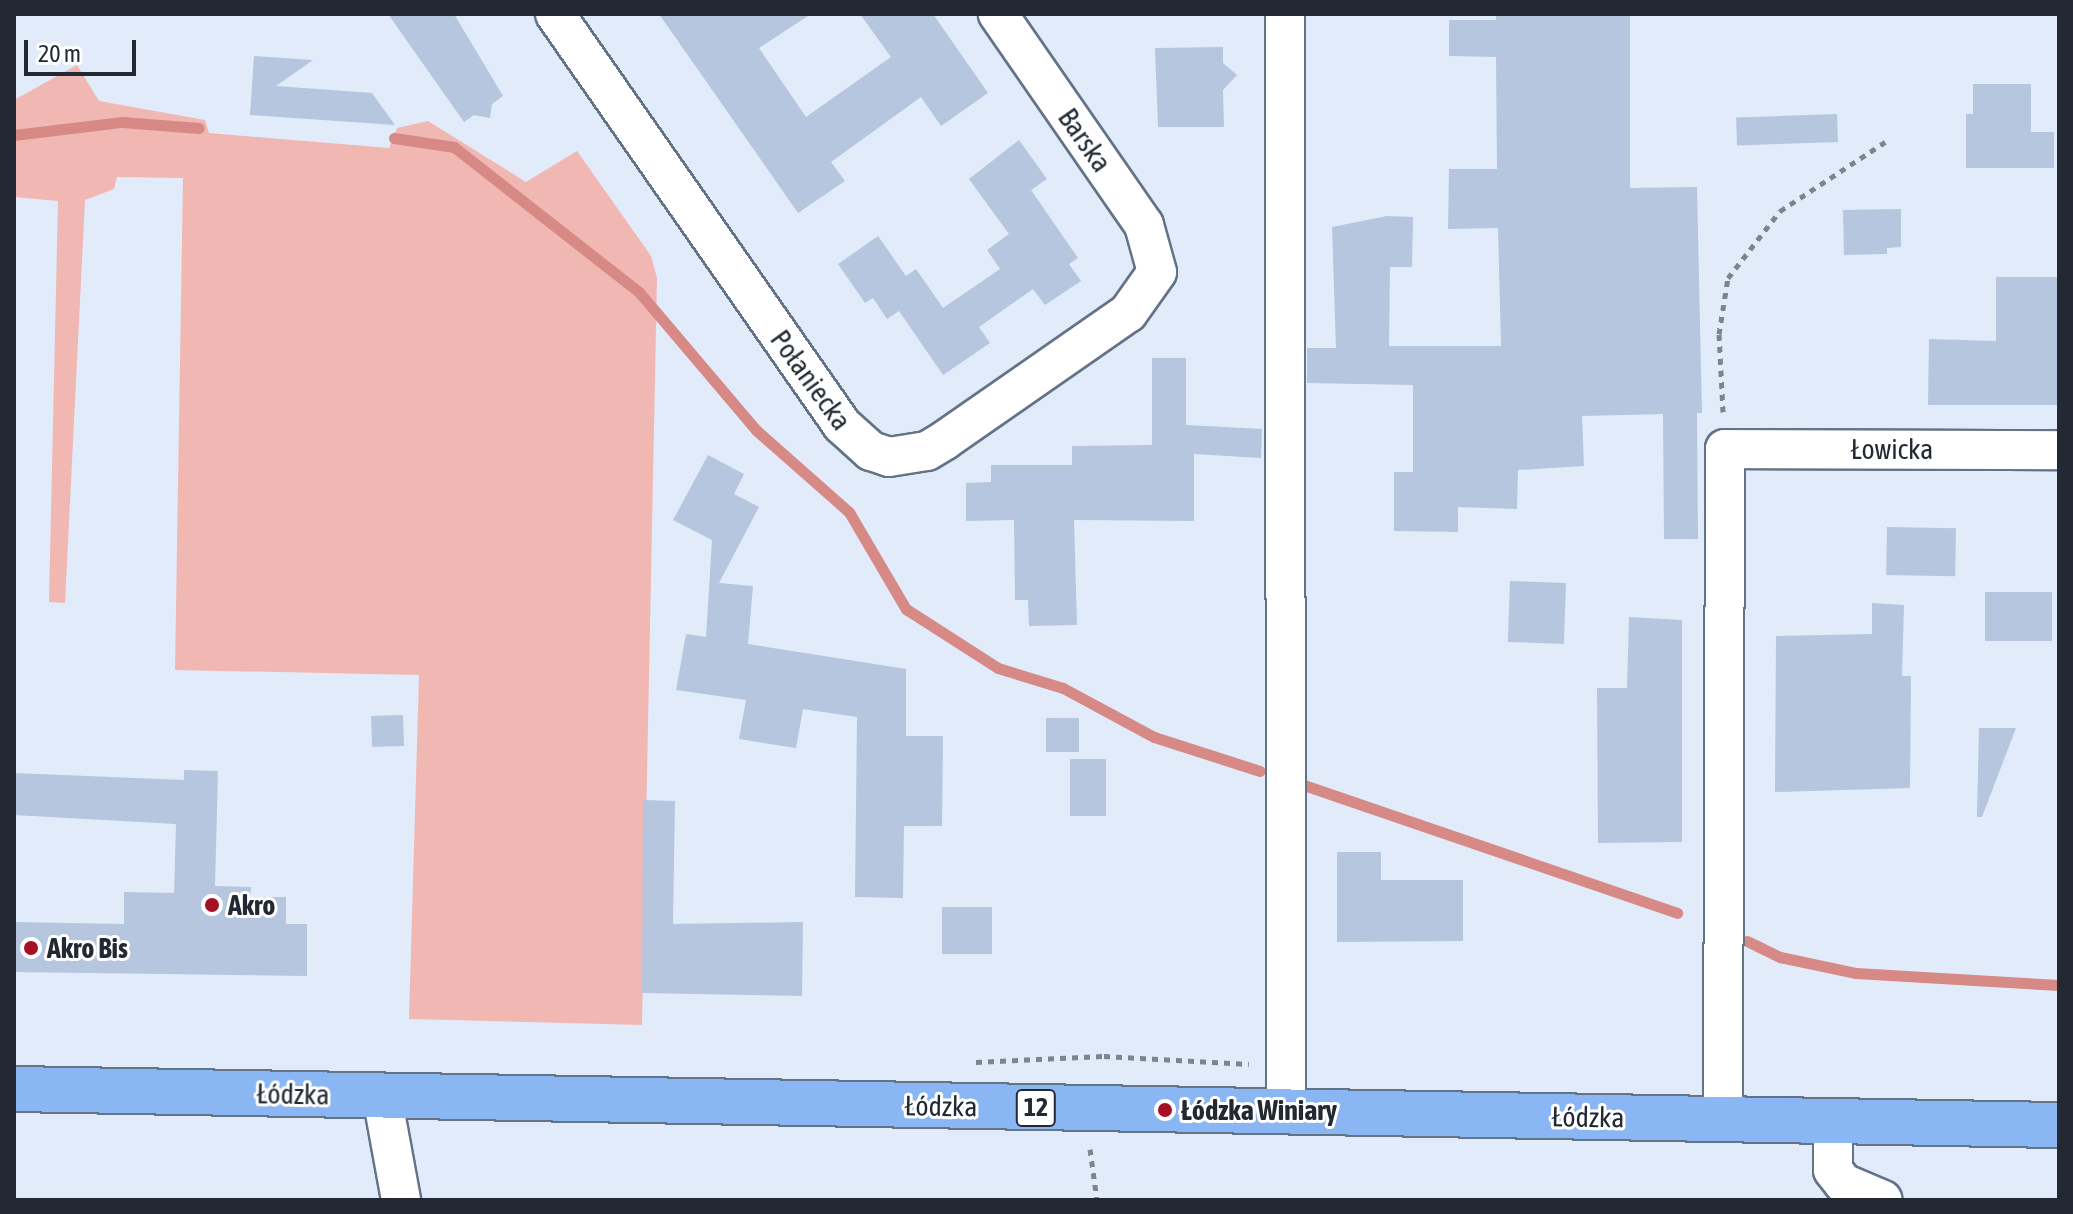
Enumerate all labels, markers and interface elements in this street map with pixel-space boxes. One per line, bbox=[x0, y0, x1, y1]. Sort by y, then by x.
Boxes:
scale bar bbox=[28, 24, 140, 74]
text: 20 m bbox=[38, 40, 81, 67]
street label: Barska bbox=[1051, 102, 1119, 178]
street label: Połaniecka bbox=[764, 323, 858, 437]
street label: Łowicka bbox=[1851, 432, 1933, 466]
place label: Akro bbox=[228, 888, 275, 922]
marker: Akro bbox=[203, 896, 221, 914]
place label: Akro Bis bbox=[47, 931, 128, 965]
marker: Akro Bis bbox=[22, 939, 40, 957]
street label: Łódzka bbox=[256, 1077, 330, 1111]
road number: 12 bbox=[1014, 1086, 1058, 1130]
street label: Łódzka bbox=[904, 1089, 978, 1123]
place label: Łódzka Winiary bbox=[1181, 1093, 1337, 1127]
street label: Łódzka bbox=[1551, 1100, 1625, 1134]
marker: Łódzka Winiary bbox=[1156, 1101, 1174, 1119]

